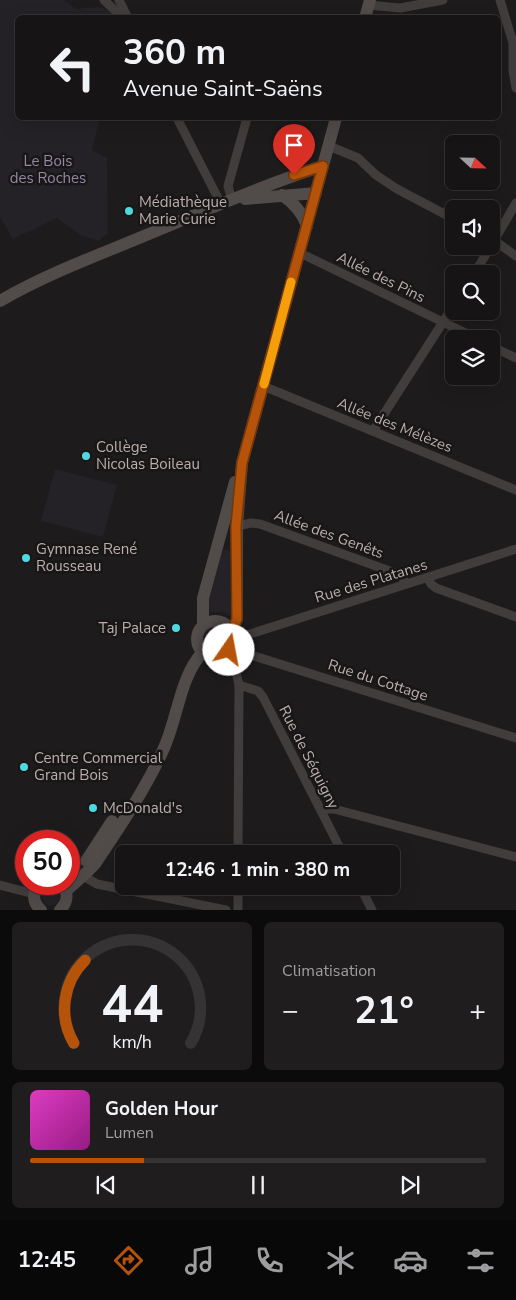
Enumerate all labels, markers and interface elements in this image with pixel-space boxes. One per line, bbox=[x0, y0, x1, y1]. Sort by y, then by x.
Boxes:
text: 360 m bbox=[123, 29, 226, 76]
icon: left bbox=[40, 35, 105, 100]
text: Avenue Saint-Saëns bbox=[123, 74, 323, 104]
pin bbox=[273, 124, 315, 175]
icon: arrive bbox=[280, 131, 308, 159]
north arrow bbox=[445, 135, 500, 190]
map controls bbox=[445, 135, 500, 385]
park label: Le Bois des Roches bbox=[10, 151, 86, 188]
place label: Médiathèque Marie Curie bbox=[139, 192, 227, 229]
button: sound bbox=[445, 200, 500, 255]
marker: Médiathèque Marie Curie bbox=[123, 205, 135, 217]
street label: Allée des Pins bbox=[333, 247, 429, 307]
button: search bbox=[445, 265, 500, 320]
button: layers bbox=[445, 330, 500, 385]
street label: Allée des Mélèzes bbox=[334, 393, 456, 457]
place label: Collège Nicolas Boileau bbox=[96, 437, 200, 474]
marker: Collège Nicolas Boileau bbox=[80, 450, 92, 462]
street label: Allée des Genêts bbox=[271, 505, 387, 563]
place label: Gymnase René Rousseau bbox=[36, 539, 137, 576]
marker: Gymnase René Rousseau bbox=[20, 552, 32, 564]
street label: Rue des Platanes bbox=[312, 554, 430, 608]
place label: Taj Palace bbox=[99, 618, 166, 638]
marker: Taj Palace bbox=[170, 622, 182, 634]
position arrow bbox=[202, 623, 254, 675]
street label: Rue du Cottage bbox=[325, 654, 431, 706]
street label: Rue de Séquigny bbox=[274, 702, 344, 812]
place label: Centre Commercial Grand Bois bbox=[34, 748, 163, 785]
marker: Centre Commercial Grand Bois bbox=[18, 761, 30, 773]
place label: McDonald's bbox=[103, 798, 182, 818]
marker: McDonald's bbox=[87, 802, 99, 814]
speed limit sign: 50 bbox=[15, 830, 80, 895]
text: 12:46 · 1 min · 380 m bbox=[165, 857, 350, 883]
text: Climatisation bbox=[282, 960, 376, 982]
text: 44 bbox=[101, 969, 163, 1040]
text: 21° bbox=[354, 985, 414, 1036]
text: − bbox=[282, 992, 299, 1030]
text: + bbox=[469, 992, 486, 1030]
text: km/h bbox=[112, 1030, 152, 1054]
text: Golden Hour bbox=[105, 1096, 218, 1122]
text: Lumen bbox=[105, 1122, 154, 1144]
icon: previous bbox=[92, 1171, 120, 1199]
icon: pause bbox=[244, 1171, 272, 1199]
icon: next bbox=[396, 1171, 424, 1199]
icon: directions bbox=[111, 1243, 146, 1278]
icon: music bbox=[182, 1243, 217, 1278]
icon: phone bbox=[252, 1243, 287, 1278]
icon: climate bbox=[323, 1243, 358, 1278]
icon: car bbox=[393, 1243, 428, 1278]
icon: filters bbox=[463, 1243, 498, 1278]
text: 12:45 bbox=[18, 1245, 76, 1275]

